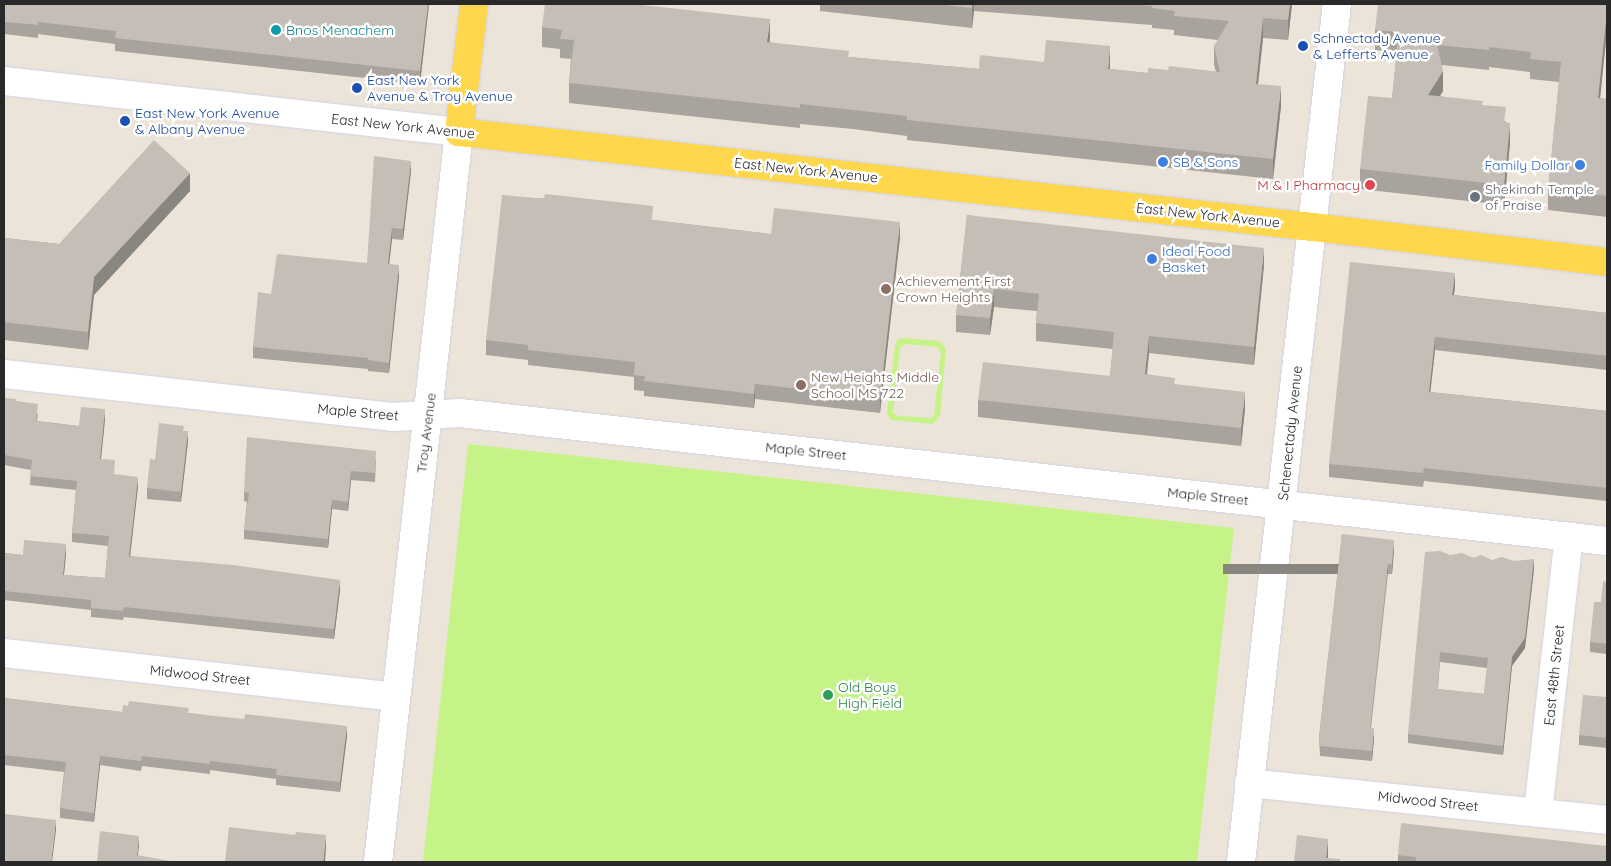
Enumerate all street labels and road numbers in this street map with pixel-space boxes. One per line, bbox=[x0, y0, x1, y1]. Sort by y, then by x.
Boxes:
street label: East New York Avenue bbox=[330, 110, 476, 142]
street label: East New York Avenue bbox=[733, 154, 879, 186]
street label: East New York Avenue bbox=[1135, 199, 1281, 231]
street label: Schenectady Avenue bbox=[1275, 365, 1305, 501]
street label: Troy Avenue bbox=[413, 392, 439, 474]
street label: Maple Street bbox=[317, 400, 399, 424]
street label: Maple Street bbox=[765, 438, 847, 464]
street label: Maple Street bbox=[1167, 483, 1249, 509]
street label: East 48th Street bbox=[1540, 624, 1568, 726]
street label: Midwood Street bbox=[149, 661, 251, 689]
street label: Midwood Street bbox=[1377, 787, 1479, 815]

